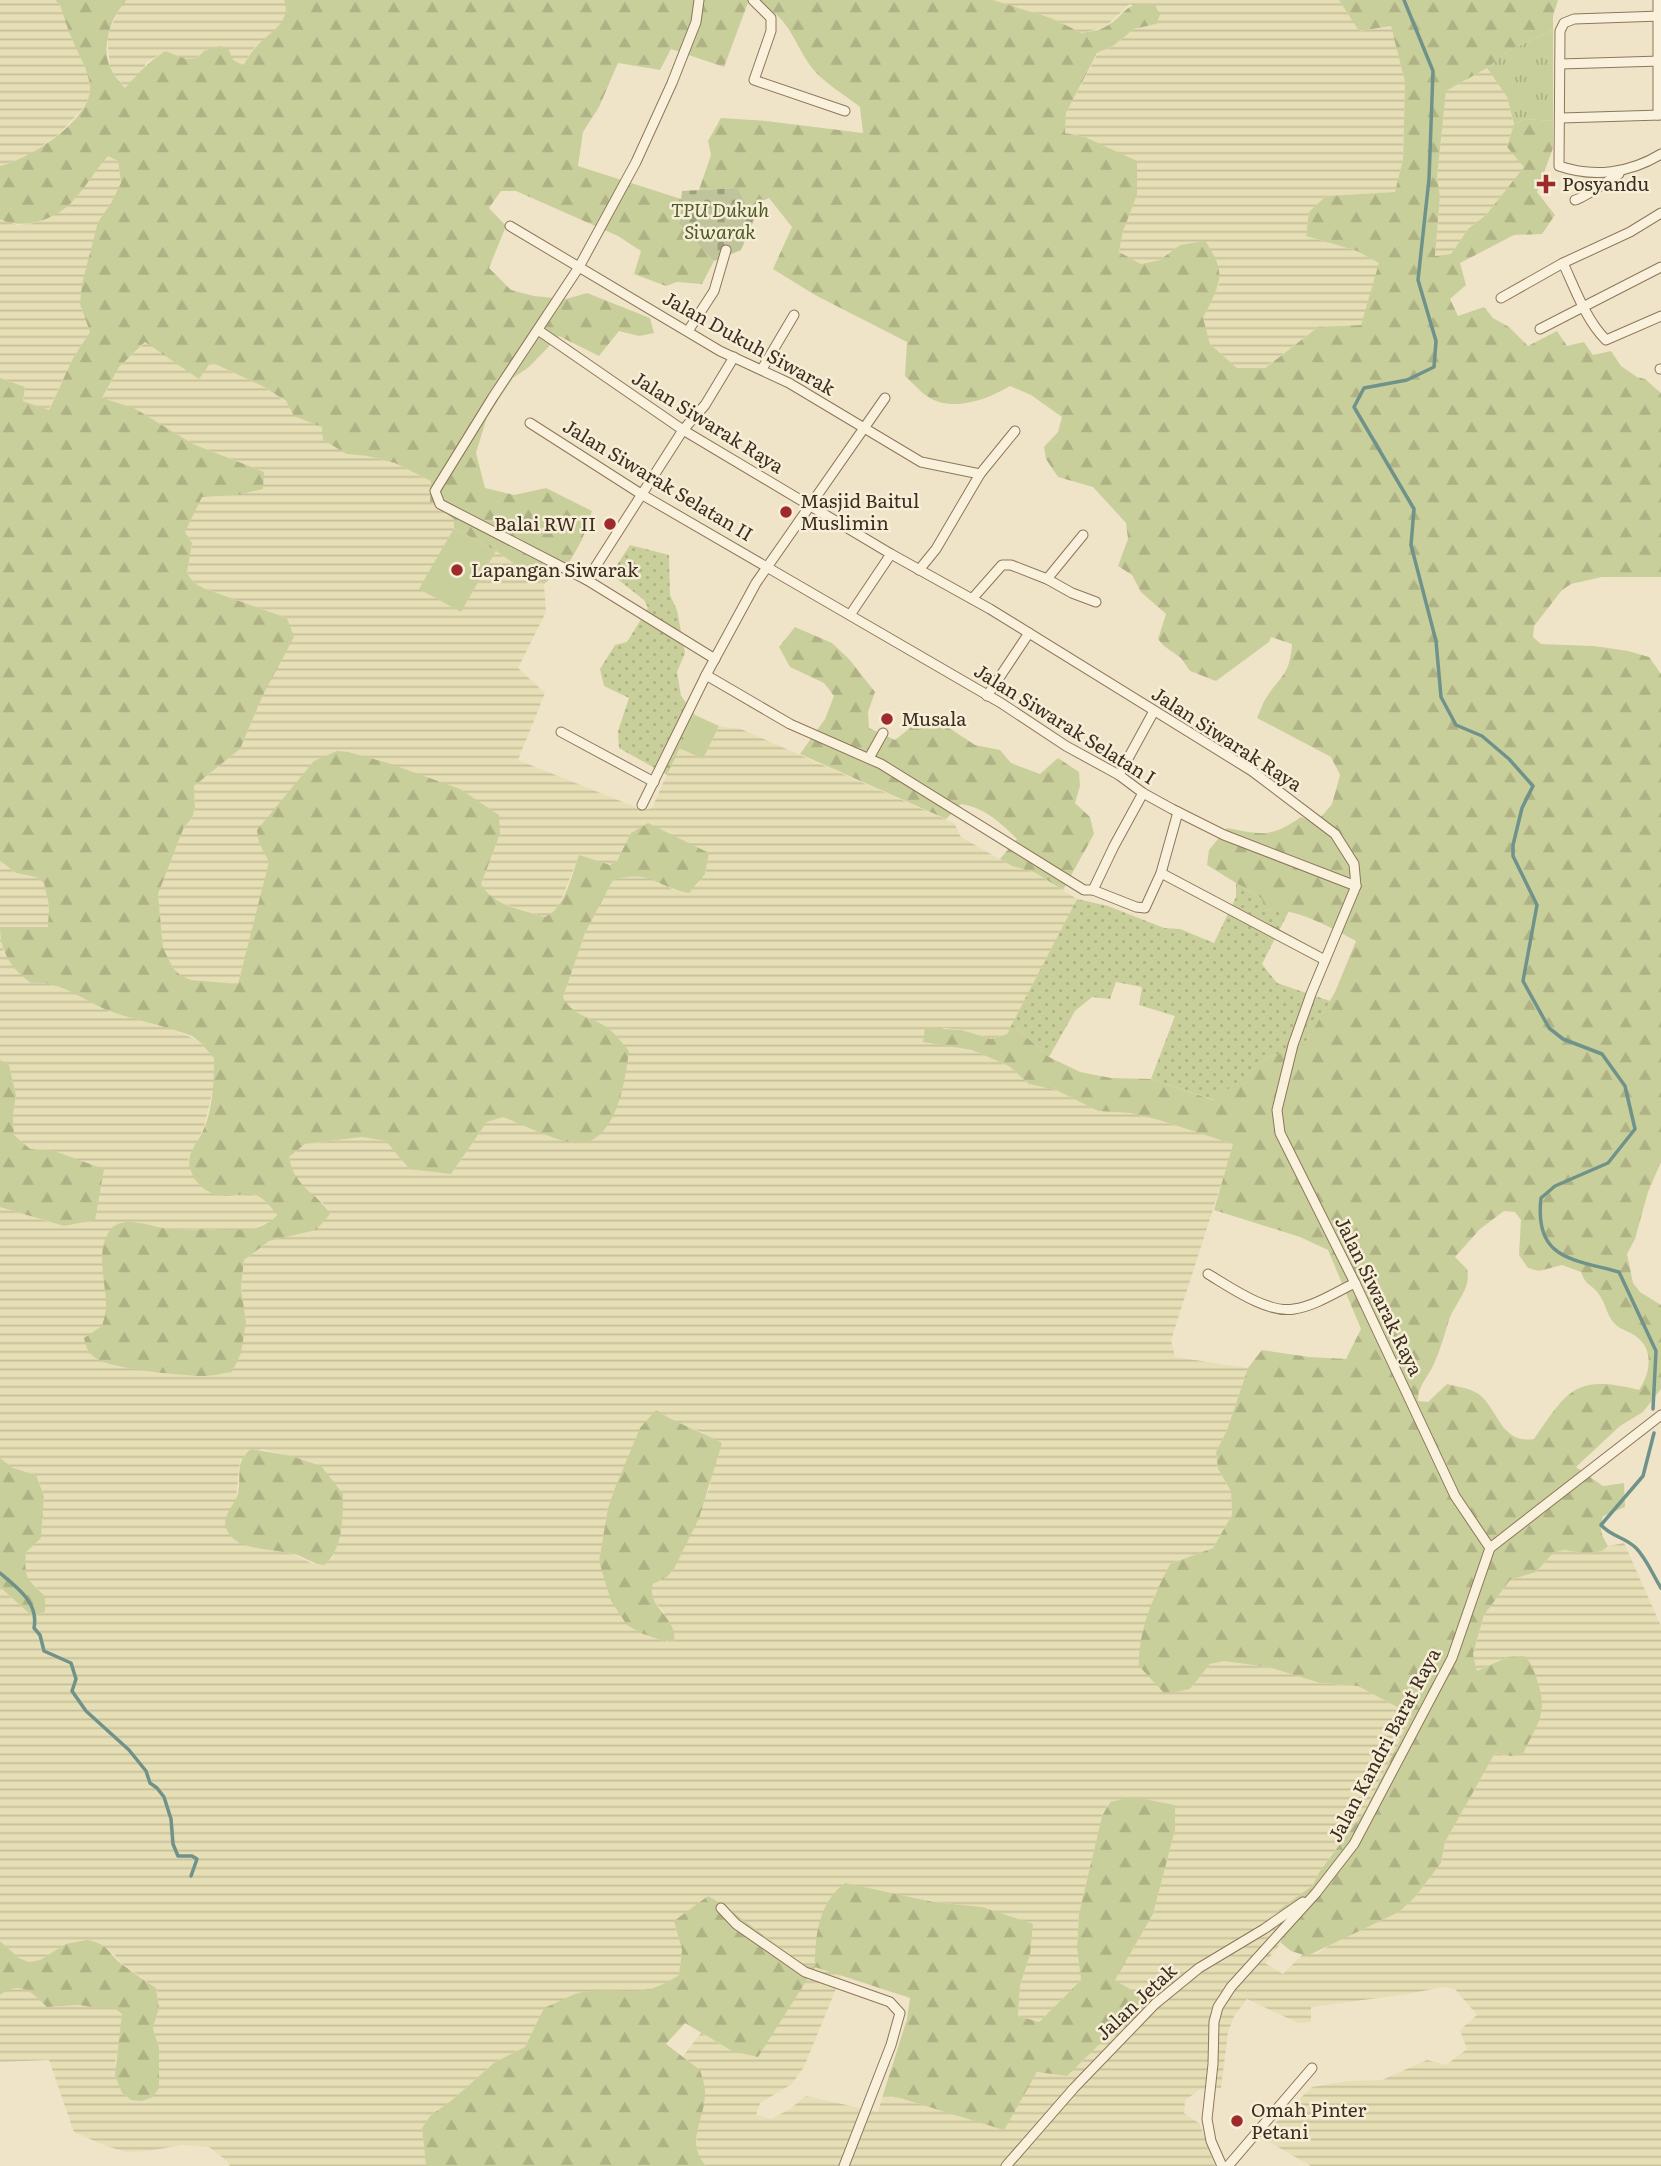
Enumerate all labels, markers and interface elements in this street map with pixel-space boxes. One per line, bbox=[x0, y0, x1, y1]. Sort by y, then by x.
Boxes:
place label: Posyandu bbox=[1562, 169, 1649, 197]
marker: Posyandu bbox=[1536, 174, 1556, 194]
park label: TPU Dukuh Siwarak bbox=[671, 195, 769, 245]
street label: Jalan Dukuh Siwarak bbox=[658, 283, 841, 401]
street label: Jalan Siwarak Raya bbox=[627, 363, 791, 480]
street label: Jalan Siwarak Selatan II bbox=[558, 411, 759, 547]
place label: Masjid Baitul Muslimin bbox=[800, 486, 919, 536]
marker: Masjid Baitul Muslimin bbox=[778, 504, 794, 520]
place label: Balai RW II bbox=[494, 509, 596, 537]
marker: Balai RW II bbox=[602, 516, 618, 532]
place label: Lapangan Siwarak bbox=[471, 555, 639, 583]
marker: Lapangan Siwarak bbox=[449, 562, 465, 578]
street label: Jalan Siwarak Selatan I bbox=[969, 656, 1162, 791]
street label: Jalan Siwarak Raya bbox=[1147, 679, 1309, 798]
place label: Musala bbox=[901, 704, 967, 732]
marker: Musala bbox=[879, 711, 895, 727]
street label: Jalan Siwarak Raya bbox=[1329, 1211, 1431, 1381]
street label: Jalan Kandri Barat Raya bbox=[1320, 1642, 1447, 1847]
street label: Jalan Jetak bbox=[1089, 1956, 1182, 2046]
place label: Omah Pinter Petani bbox=[1251, 2095, 1367, 2145]
marker: Omah Pinter Petani bbox=[1229, 2113, 1245, 2129]

